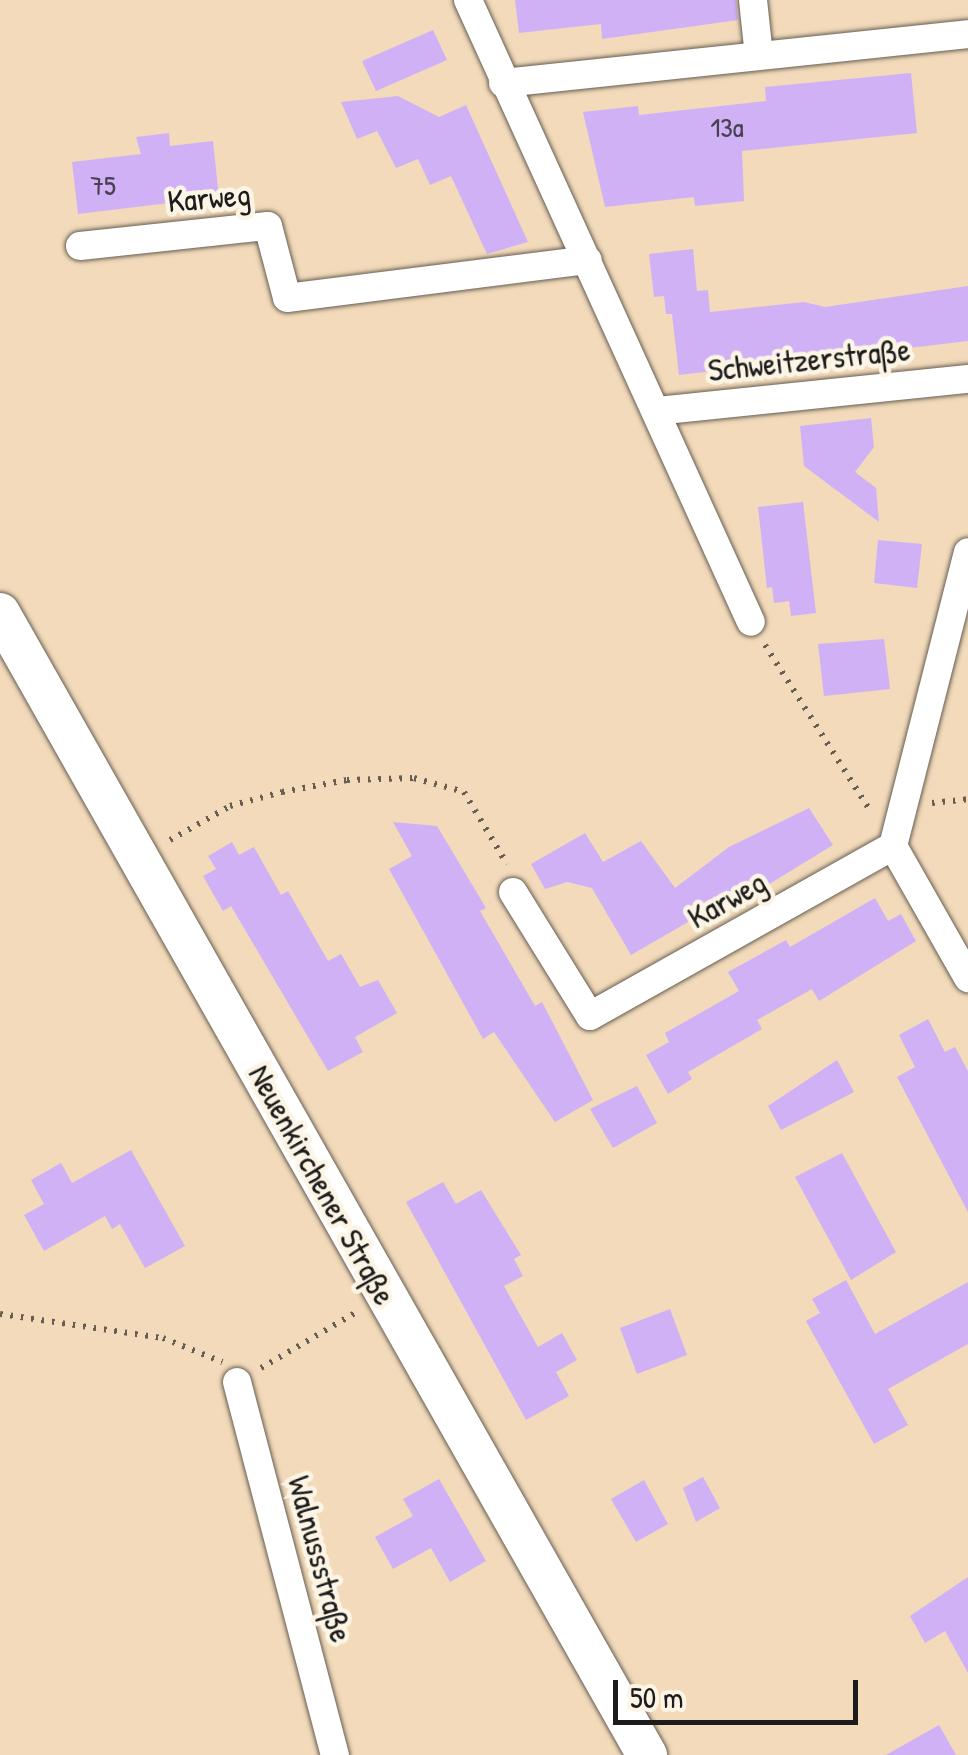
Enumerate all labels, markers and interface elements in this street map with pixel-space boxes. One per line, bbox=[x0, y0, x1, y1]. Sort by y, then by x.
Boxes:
house number: 13a bbox=[710, 110, 744, 144]
house number: 75 bbox=[90, 168, 116, 202]
street label: Karweg bbox=[166, 175, 252, 221]
street label: Schweitzerstraße bbox=[706, 330, 912, 390]
street label: Karweg bbox=[681, 863, 773, 937]
street label: Neuenkirchener Straße bbox=[240, 1058, 404, 1312]
street label: Walnussstraße bbox=[279, 1472, 361, 1646]
scale bar bbox=[618, 1660, 863, 1722]
text: 50 m bbox=[630, 1677, 683, 1717]

